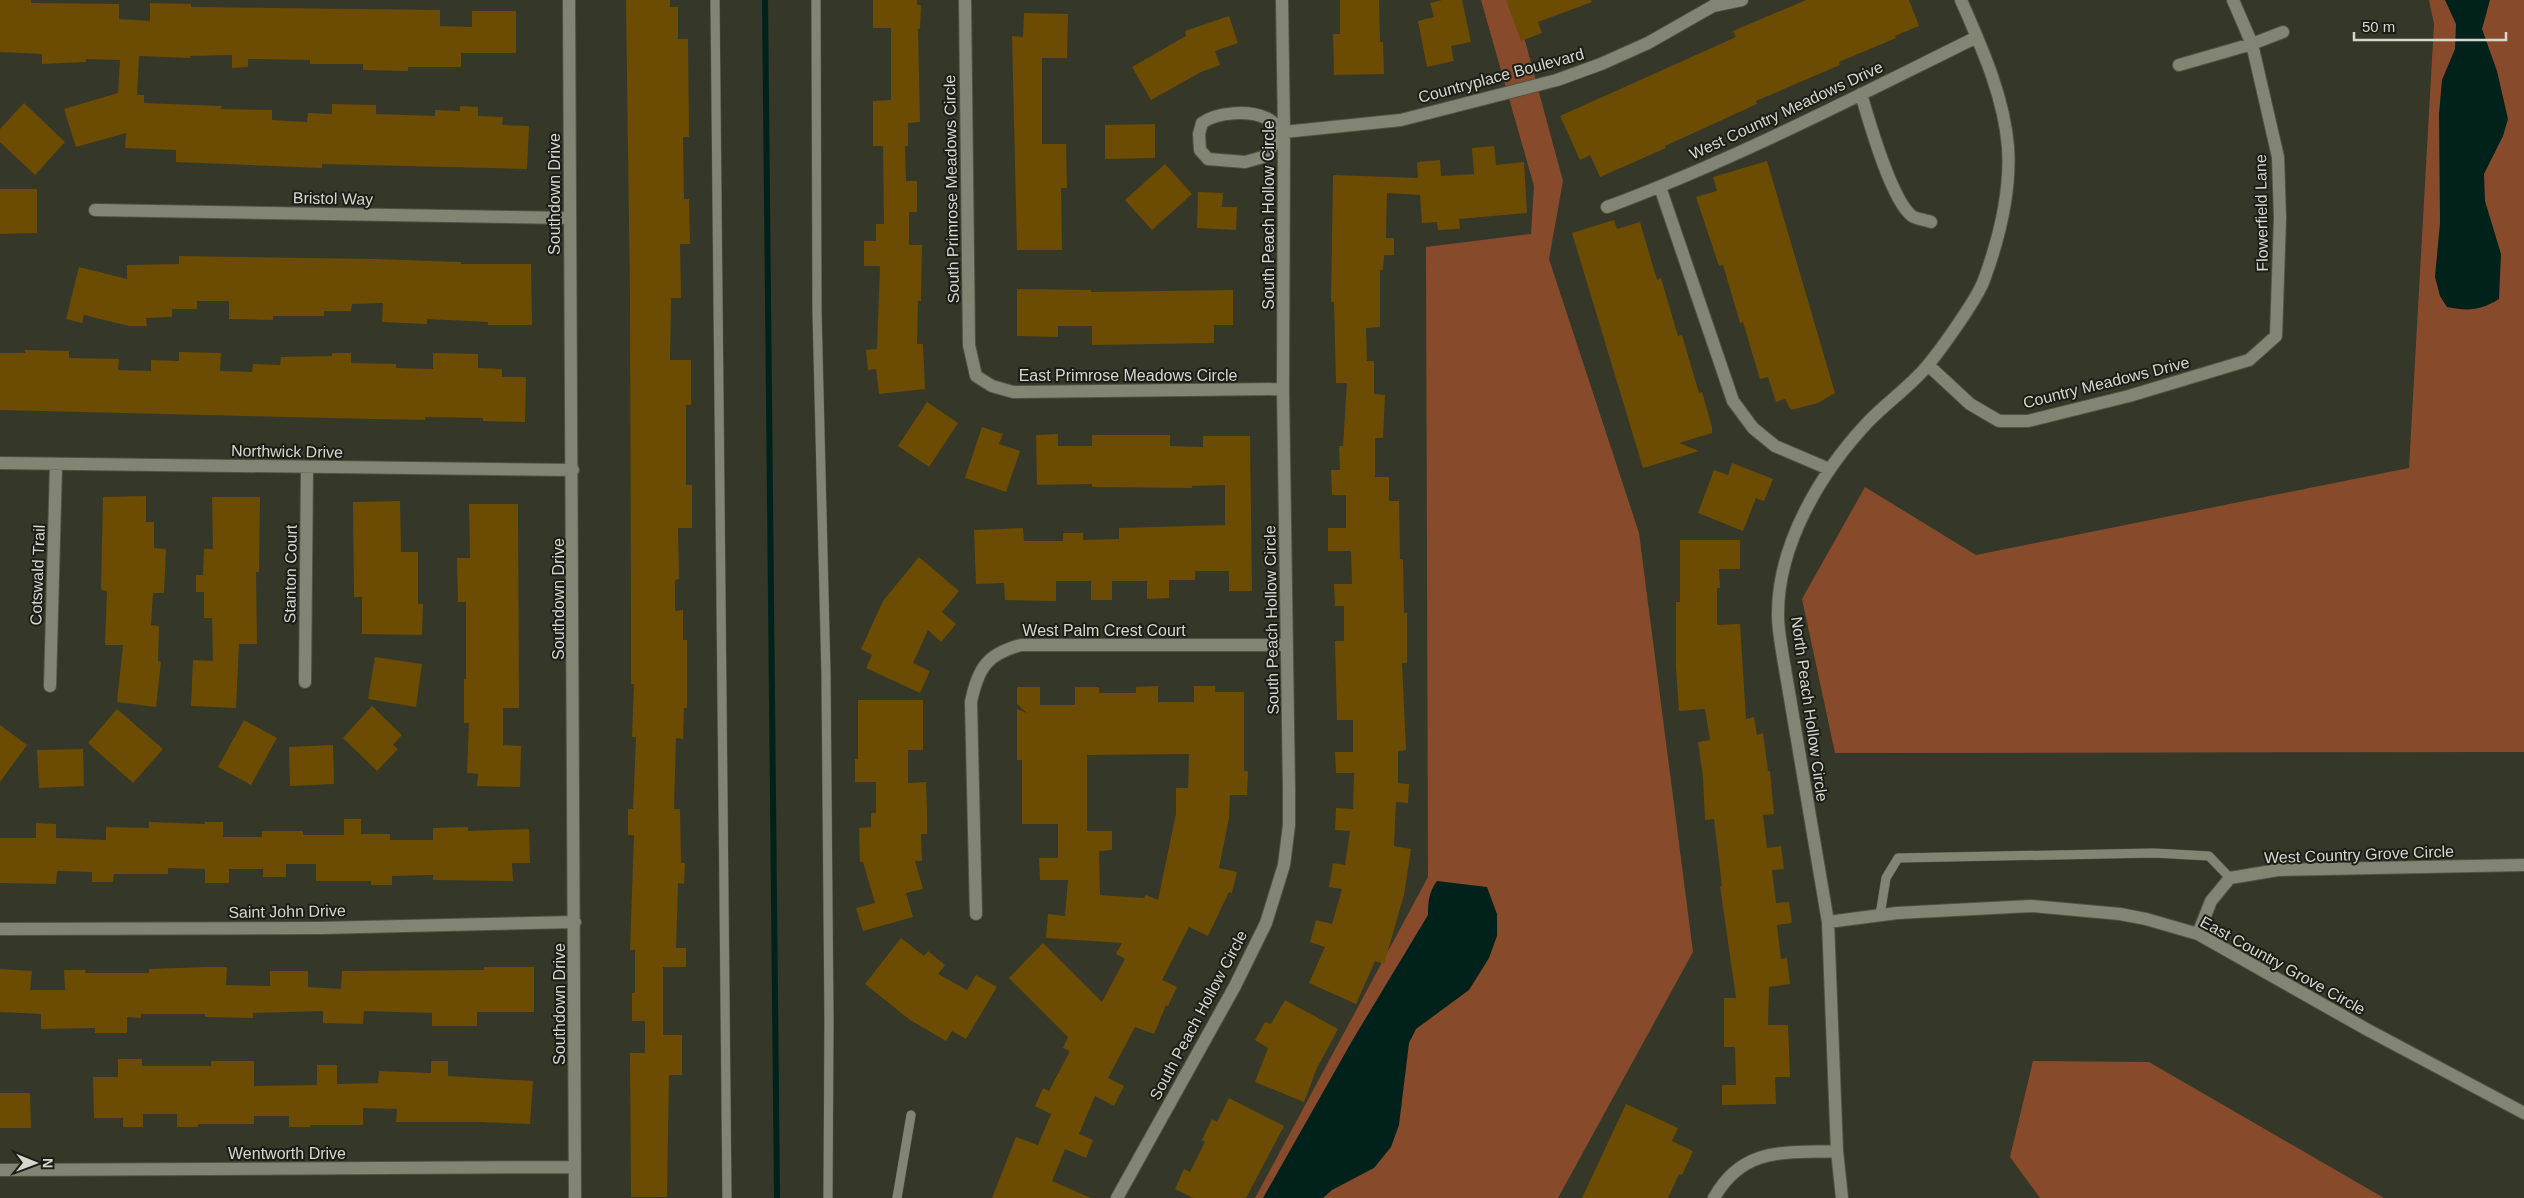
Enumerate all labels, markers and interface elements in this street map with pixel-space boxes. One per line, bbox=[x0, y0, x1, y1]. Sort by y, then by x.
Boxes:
scale bar bbox=[2354, 10, 2506, 42]
text: 50 m bbox=[2362, 18, 2395, 35]
street label: Countryplace Boulevard bbox=[1416, 45, 1586, 106]
street label: West Country Meadows Drive bbox=[1687, 58, 1886, 163]
street label: South Primrose Meadows Circle bbox=[941, 75, 962, 303]
street label: South Peach Hollow Circle bbox=[1260, 120, 1277, 310]
street label: Southdown Drive bbox=[546, 133, 563, 255]
street label: Flowerfield Lane bbox=[2252, 154, 2271, 272]
street label: Bristol Way bbox=[293, 189, 373, 208]
street label: Country Meadows Drive bbox=[2021, 354, 2191, 411]
street label: East Primrose Meadows Circle bbox=[1019, 367, 1237, 384]
street label: Northwick Drive bbox=[231, 442, 343, 461]
street label: Stanton Court bbox=[281, 524, 300, 624]
street label: Cotswald Trail bbox=[27, 525, 48, 626]
street label: South Peach Hollow Circle bbox=[1261, 525, 1282, 715]
street label: Southdown Drive bbox=[550, 538, 567, 660]
street label: North Peach Hollow Circle bbox=[1788, 615, 1831, 803]
street label: West Palm Crest Court bbox=[1022, 622, 1186, 639]
street label: West Country Grove Circle bbox=[2264, 843, 2454, 866]
street label: Saint John Drive bbox=[228, 902, 346, 921]
street label: East Country Grove Circle bbox=[2197, 913, 2368, 1018]
street label: South Peach Hollow Circle bbox=[1146, 928, 1250, 1103]
street label: Southdown Drive bbox=[551, 943, 568, 1065]
north arrow bbox=[10, 1138, 60, 1188]
street label: Wentworth Drive bbox=[228, 1145, 346, 1162]
text: N bbox=[40, 1158, 56, 1168]

